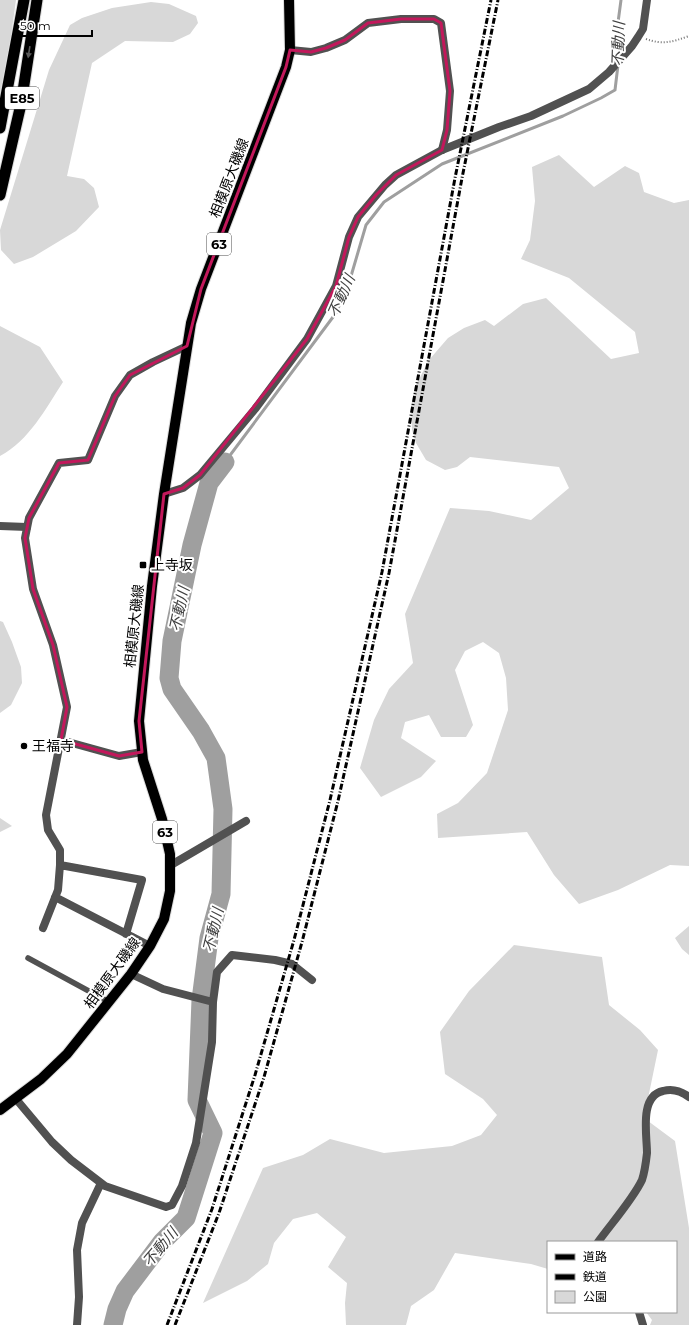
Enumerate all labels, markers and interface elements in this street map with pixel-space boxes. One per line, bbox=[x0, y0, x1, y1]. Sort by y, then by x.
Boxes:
scale bar bbox=[14, 12, 92, 38]
text: 50 m bbox=[20, 18, 51, 33]
water label: 不動川 bbox=[608, 19, 628, 67]
one-way arrow bbox=[26, 46, 32, 58]
road number: E85 bbox=[5, 87, 39, 109]
street label: 相模原大磯線 bbox=[206, 136, 252, 220]
road number: 63 bbox=[207, 233, 231, 255]
water label: 不動川 bbox=[323, 270, 360, 320]
place label: 上寺坂 bbox=[151, 556, 193, 574]
marker: 上寺坂 bbox=[138, 560, 148, 570]
street label: 相模原大磯線 bbox=[121, 583, 147, 669]
water label: 不動川 bbox=[165, 583, 193, 633]
place label: 王福寺 bbox=[32, 737, 74, 755]
marker: 王福寺 bbox=[19, 741, 29, 751]
road number: 63 bbox=[153, 821, 177, 843]
water label: 不動川 bbox=[199, 904, 228, 954]
street label: 相模原大磯線 bbox=[80, 934, 144, 1012]
water label: 不動川 bbox=[138, 1222, 183, 1270]
legend bbox=[547, 1241, 677, 1313]
text: 道路 bbox=[583, 1249, 607, 1264]
text: 鉄道 bbox=[583, 1269, 607, 1284]
text: 公園 bbox=[583, 1289, 607, 1304]

